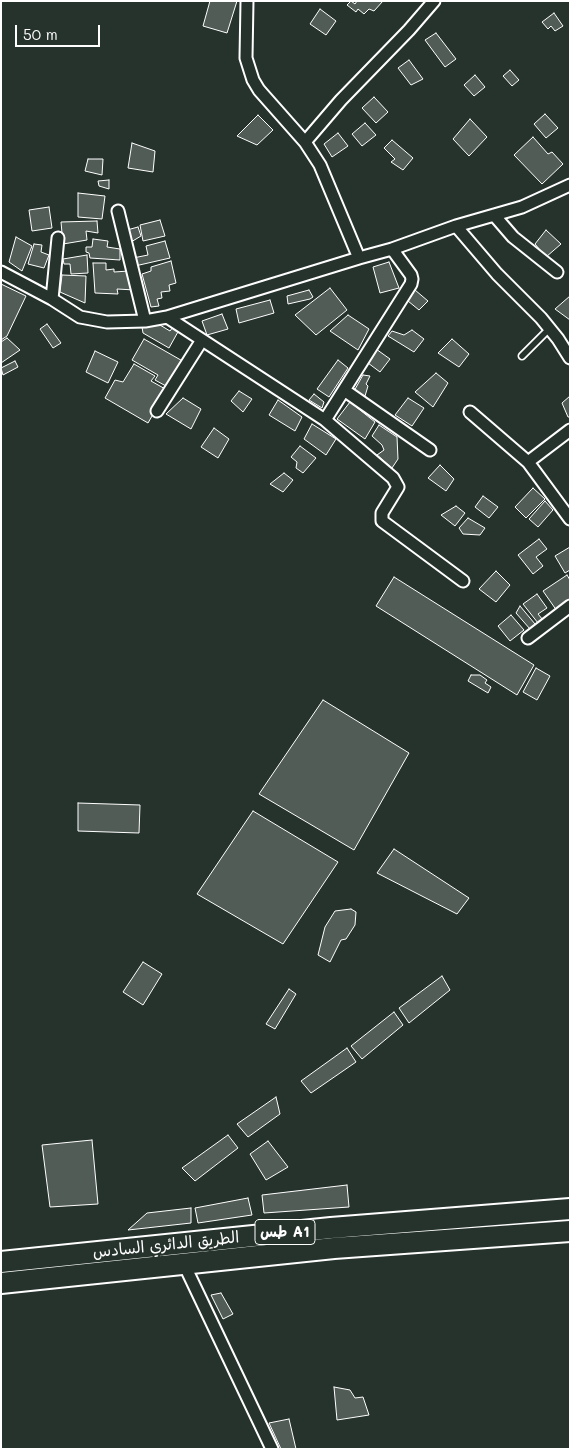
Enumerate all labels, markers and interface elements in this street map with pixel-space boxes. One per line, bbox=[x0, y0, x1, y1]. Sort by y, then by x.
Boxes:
scale bar bbox=[18, 15, 102, 47]
text: 50 m bbox=[23, 24, 58, 44]
road number: طس A1 bbox=[255, 1220, 315, 1244]
street label: الطريق الدائري السادس bbox=[92, 1228, 240, 1262]

